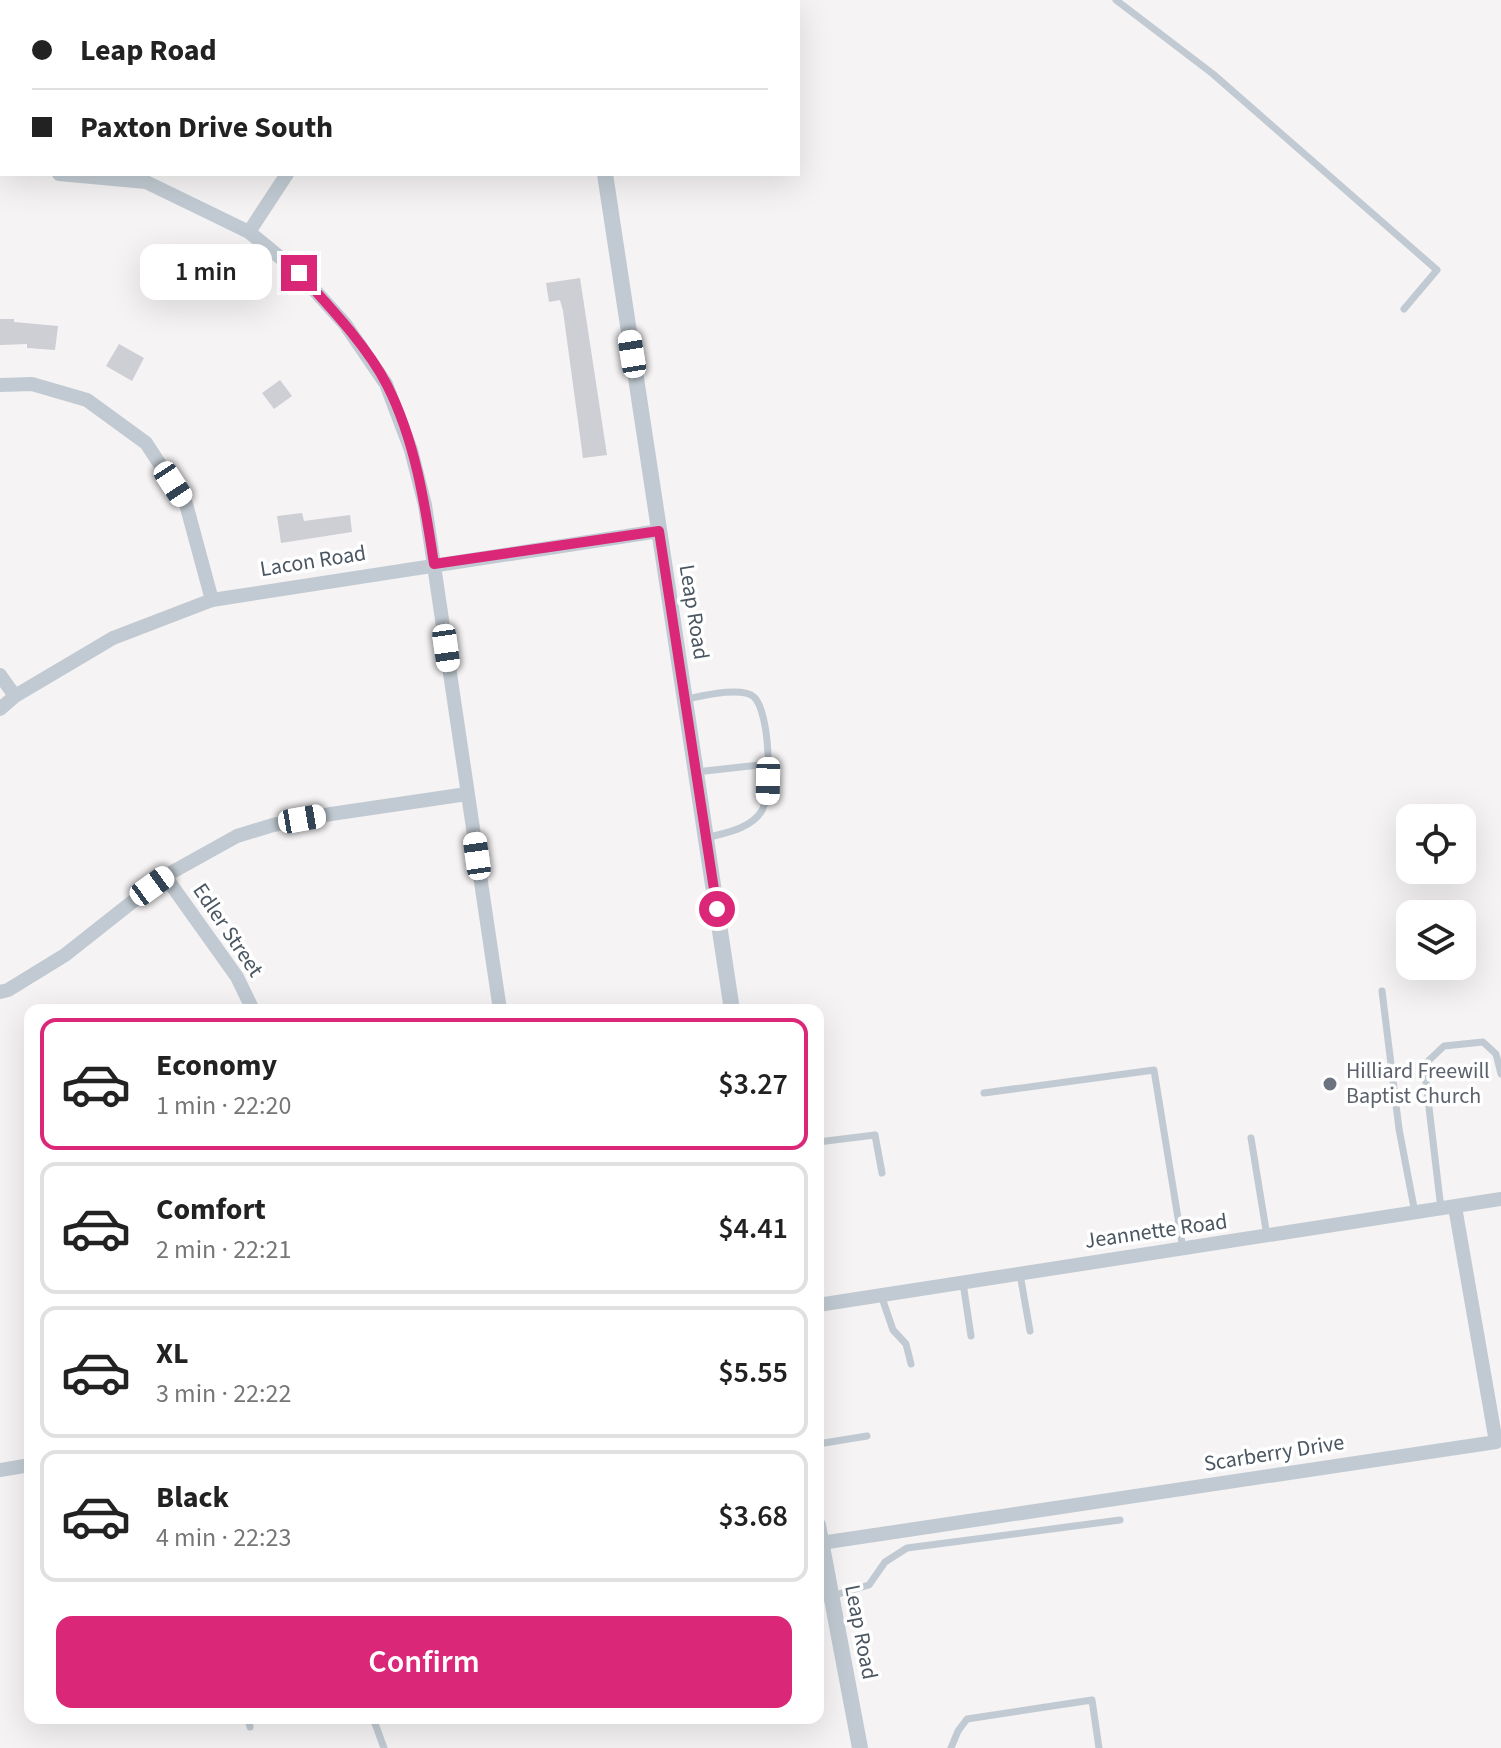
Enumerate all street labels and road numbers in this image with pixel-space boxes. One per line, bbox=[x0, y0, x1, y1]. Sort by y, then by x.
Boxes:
street label: Lacon Road bbox=[258, 537, 368, 585]
street label: Leap Road bbox=[671, 562, 717, 662]
street label: Edler Street bbox=[185, 877, 272, 984]
street label: Jeannette Road bbox=[1083, 1205, 1229, 1257]
street label: Scarberry Drive bbox=[1202, 1426, 1346, 1480]
street label: Leap Road bbox=[836, 1582, 886, 1682]

